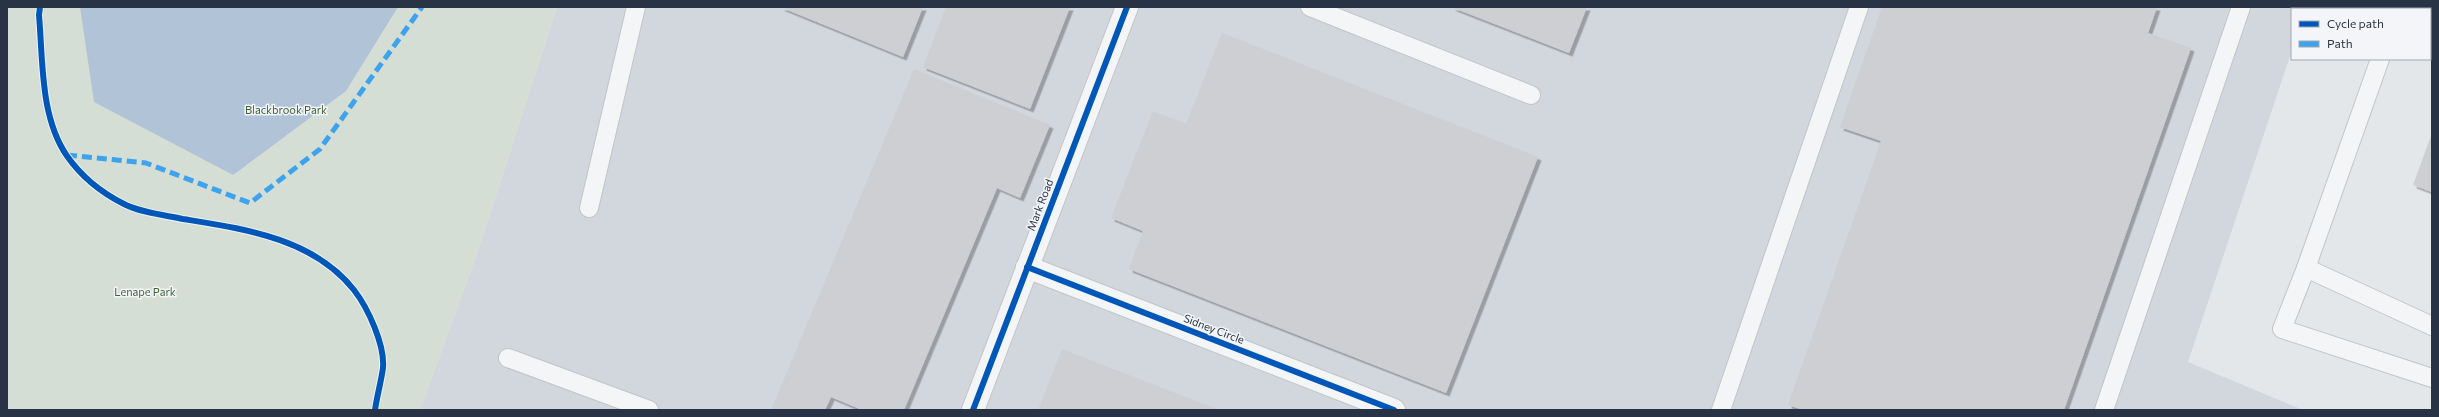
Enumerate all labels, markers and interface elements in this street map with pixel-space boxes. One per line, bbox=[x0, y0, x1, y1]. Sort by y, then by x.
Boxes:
legend bbox=[2291, 8, 2431, 60]
text: Cycle path bbox=[2327, 16, 2384, 30]
text: Path bbox=[2327, 36, 2353, 50]
park label: Blackbrook Park bbox=[245, 103, 327, 116]
street label: Mark Road bbox=[1024, 177, 1055, 233]
park label: Lenape Park bbox=[114, 285, 176, 298]
street label: Sidney Circle bbox=[1182, 311, 1247, 346]

